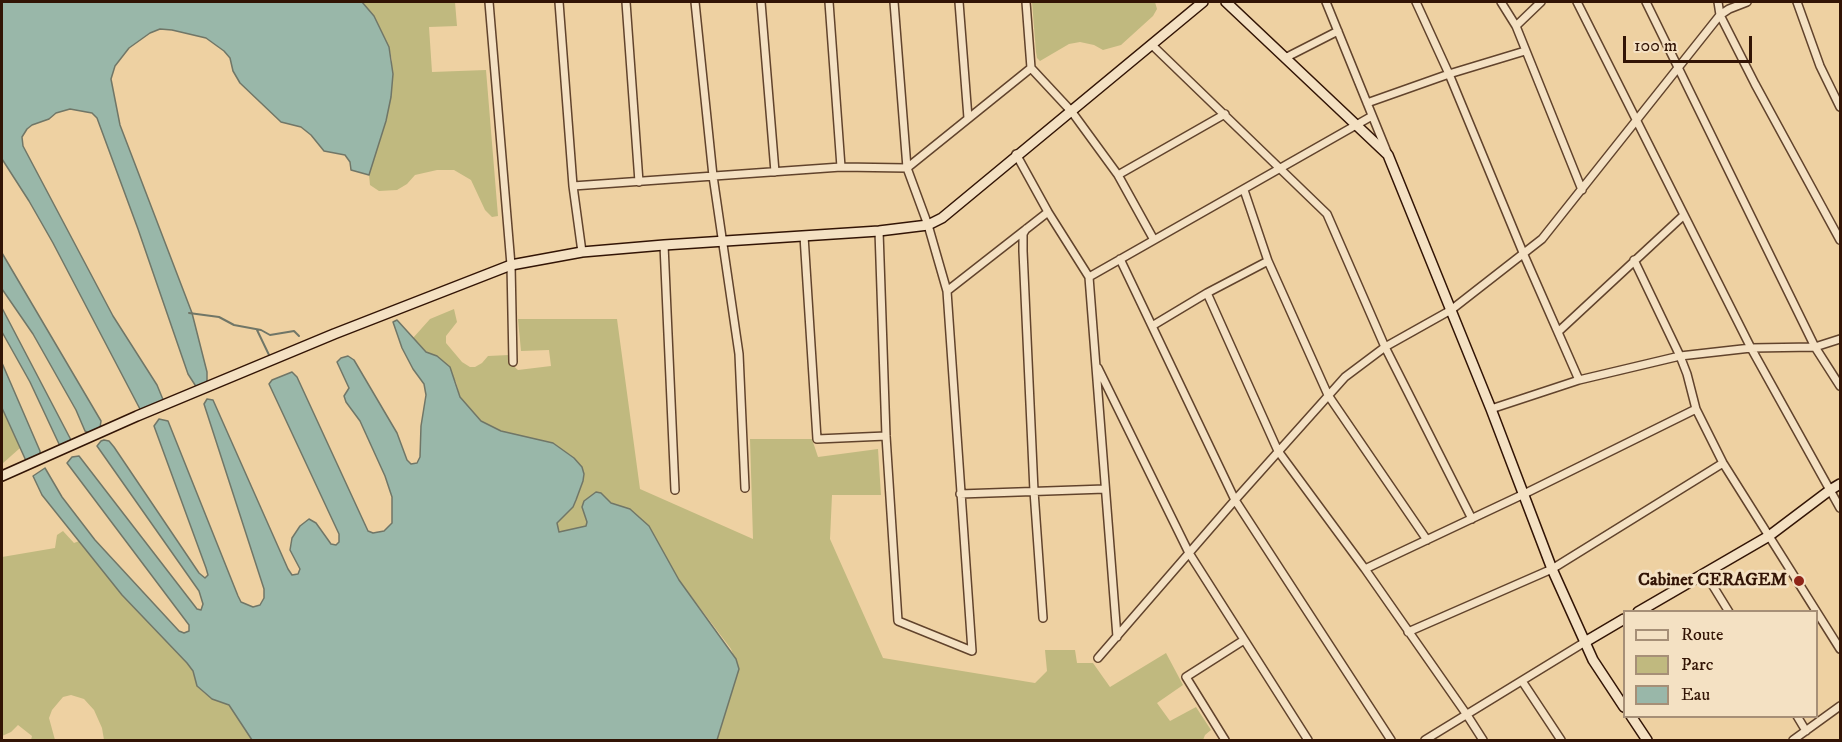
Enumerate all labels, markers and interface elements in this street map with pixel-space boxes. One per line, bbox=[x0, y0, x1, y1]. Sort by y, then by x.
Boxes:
scale bar bbox=[1626, 24, 1755, 62]
text: 100 m bbox=[1634, 35, 1677, 57]
place label: Cabinet CERAGEM bbox=[1638, 570, 1787, 592]
marker: Cabinet CERAGEM bbox=[1792, 574, 1806, 588]
legend bbox=[1623, 610, 1818, 718]
text: Route bbox=[1681, 624, 1724, 646]
text: Parc bbox=[1681, 654, 1713, 676]
text: Eau bbox=[1681, 684, 1710, 706]

